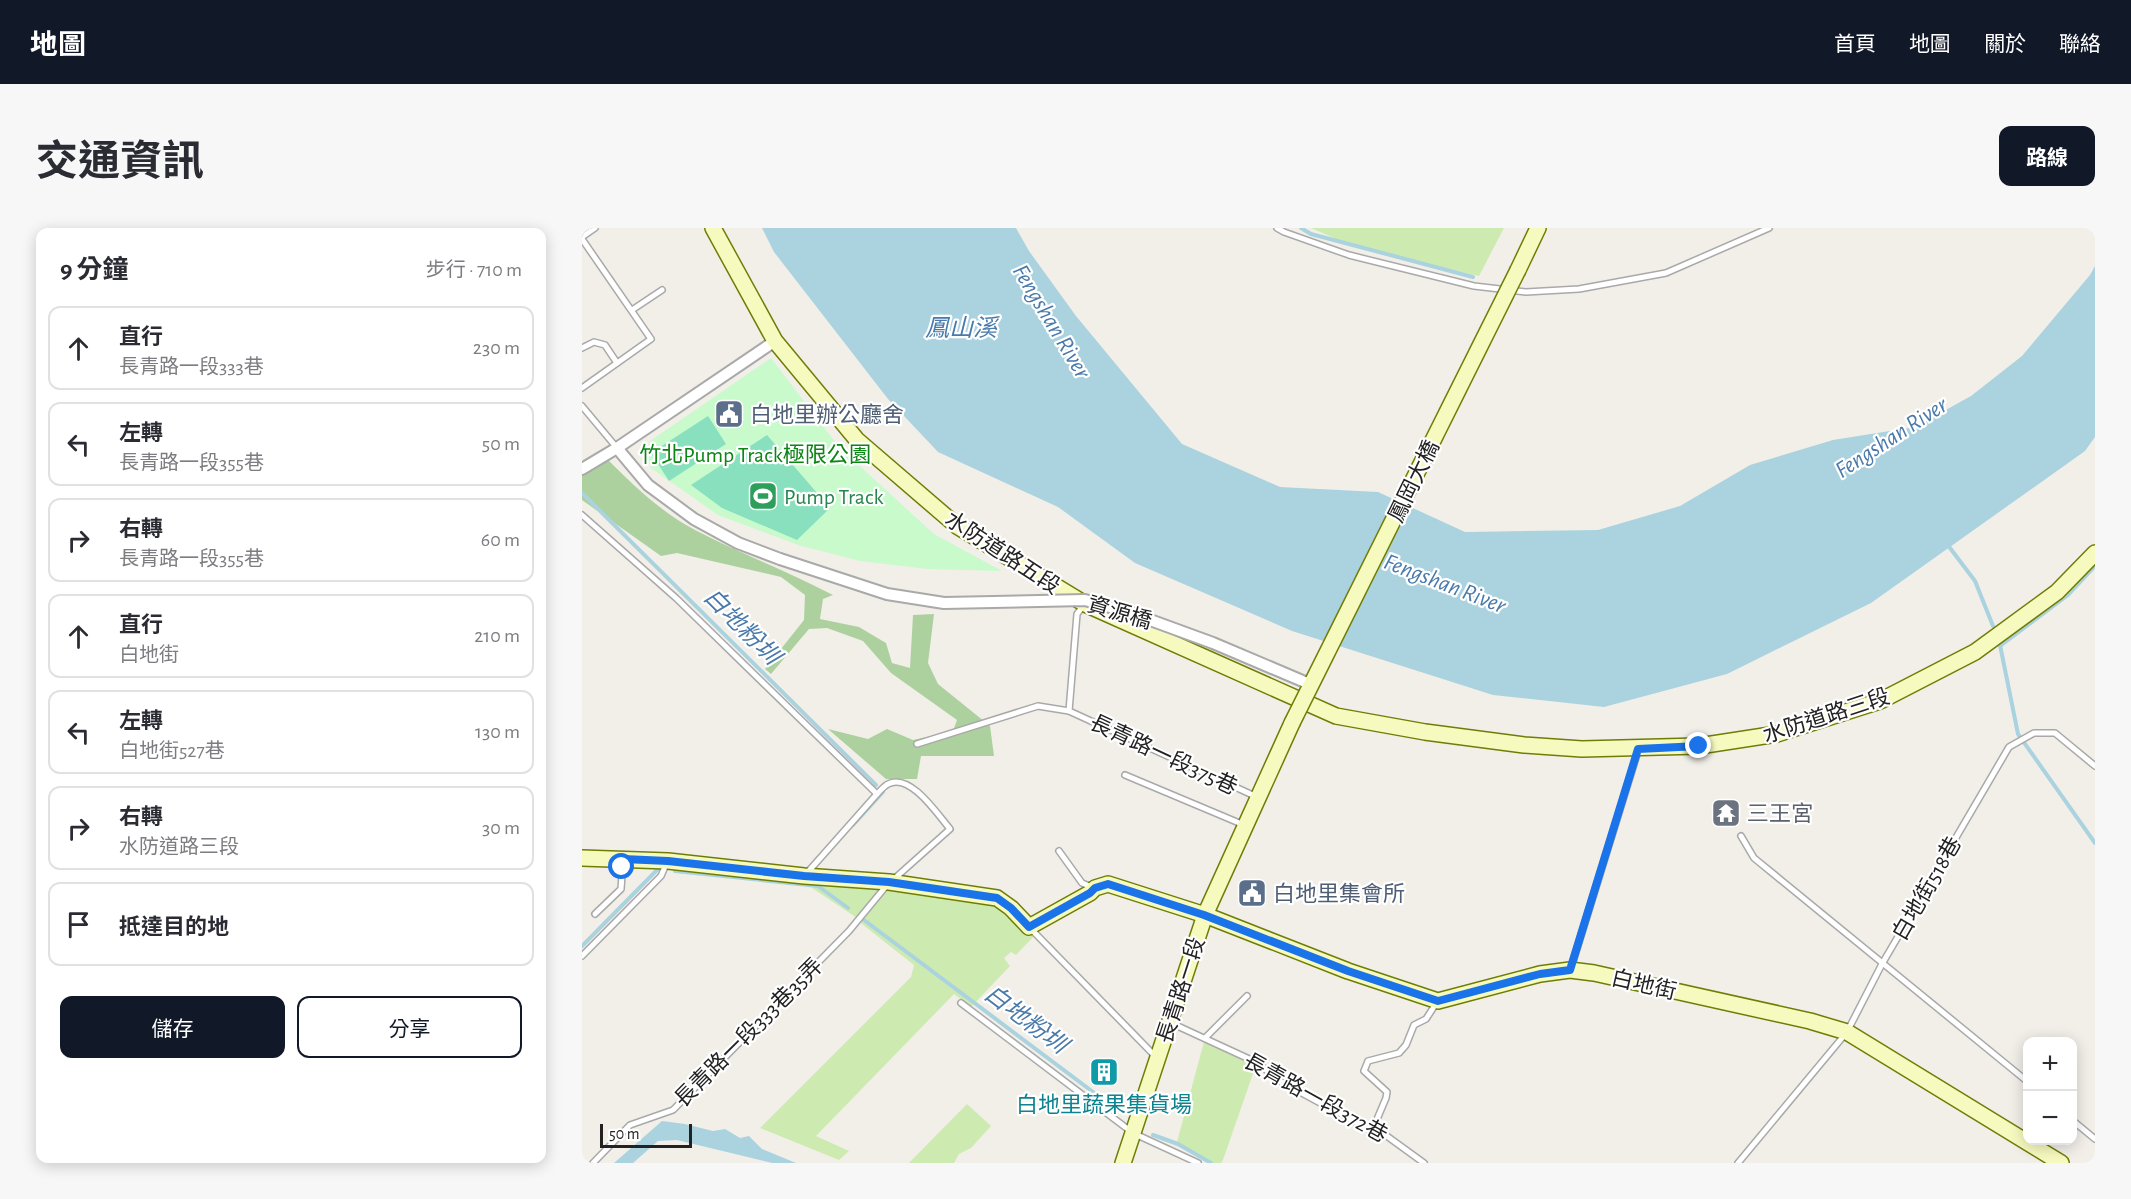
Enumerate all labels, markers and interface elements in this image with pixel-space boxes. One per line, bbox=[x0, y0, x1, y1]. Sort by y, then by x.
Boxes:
text: 地圖 bbox=[30, 32, 86, 60]
text: 首頁 bbox=[1834, 34, 1876, 55]
text: 地圖 bbox=[1909, 34, 1951, 55]
text: 關於 bbox=[1984, 34, 2026, 55]
text: 聯絡 bbox=[2059, 34, 2101, 55]
button: 路線 bbox=[1999, 126, 2095, 186]
text: 交通資訊 bbox=[36, 141, 204, 183]
text: 9 分鐘 bbox=[60, 257, 128, 283]
text: 步行 · 710 m bbox=[426, 260, 522, 280]
water label: Fengshan River bbox=[1008, 260, 1095, 384]
water label: 鳳山溪 bbox=[925, 315, 1000, 341]
text: 直行 bbox=[119, 326, 163, 348]
icon: ahead bbox=[62, 332, 95, 365]
text: 230 m bbox=[473, 338, 520, 358]
text: 長青路一段333巷 bbox=[119, 357, 264, 377]
water label: Fengshan River bbox=[1831, 392, 1953, 483]
public building icon: 白地里辦公廳舍 bbox=[713, 398, 745, 430]
place label: 白地里辦公廳舍 bbox=[750, 403, 904, 426]
text: 左轉 bbox=[119, 422, 163, 444]
icon: left bbox=[62, 428, 95, 461]
text: 50 m bbox=[482, 434, 520, 454]
street label: 鳳岡大橋 bbox=[1384, 437, 1443, 526]
park label: 竹北Pump Track極限公園 bbox=[639, 443, 871, 466]
text: 長青路一段355巷 bbox=[119, 453, 264, 473]
sports icon: Pump Track bbox=[747, 480, 779, 512]
place label: Pump Track bbox=[784, 486, 883, 508]
street label: 水防道路五段 bbox=[941, 507, 1064, 598]
text: 右轉 bbox=[119, 518, 163, 540]
icon: right bbox=[62, 524, 95, 557]
text: 60 m bbox=[481, 530, 520, 550]
text: 長青路一段355巷 bbox=[119, 549, 264, 569]
water label: Fengshan River bbox=[1380, 550, 1510, 619]
water label: 白地粉圳 bbox=[699, 583, 787, 671]
street label: 資源橋 bbox=[1085, 592, 1155, 633]
text: 直行 bbox=[119, 614, 163, 636]
icon: ahead bbox=[62, 620, 95, 653]
text: 210 m bbox=[474, 626, 520, 646]
text: 白地街 bbox=[119, 645, 179, 665]
street label: 水防道路三段 bbox=[1760, 684, 1892, 747]
text: 左轉 bbox=[119, 710, 163, 732]
street label: 長青路一段375巷 bbox=[1087, 710, 1241, 799]
icon: left bbox=[62, 716, 95, 749]
text: 130 m bbox=[475, 722, 520, 742]
route end bbox=[1685, 732, 1711, 758]
text: 白地街527巷 bbox=[119, 741, 225, 761]
temple icon: 三王宮 bbox=[1710, 797, 1742, 829]
place label: 三王宮 bbox=[1747, 802, 1813, 825]
text: 右轉 bbox=[119, 806, 163, 828]
icon: right bbox=[62, 812, 95, 845]
text: 30 m bbox=[482, 818, 520, 838]
street label: 白地街518巷 bbox=[1888, 833, 1965, 944]
text: 水防道路三段 bbox=[119, 837, 239, 857]
route start bbox=[608, 853, 634, 879]
public building icon: 白地里集會所 bbox=[1236, 877, 1268, 909]
place label: 白地里集會所 bbox=[1273, 882, 1405, 905]
icon: arrive bbox=[62, 908, 95, 941]
text: 抵達目的地 bbox=[119, 916, 229, 938]
street label: 長青路一段 bbox=[1153, 934, 1208, 1046]
street label: 長青路一段333巷35弄 bbox=[670, 954, 827, 1111]
street label: 白地街 bbox=[1609, 966, 1679, 1003]
water label: 白地粉圳 bbox=[980, 980, 1075, 1060]
button: 儲存 bbox=[60, 996, 285, 1058]
button: 分享 bbox=[297, 996, 522, 1058]
map controls bbox=[2023, 1037, 2077, 1145]
button: + bbox=[2023, 1037, 2077, 1091]
street label: 長青路一段372巷 bbox=[1240, 1049, 1391, 1146]
building icon: 白地里蔬果集貨場 bbox=[1088, 1056, 1120, 1088]
button: − bbox=[2023, 1091, 2077, 1145]
place label: 白地里蔬果集貨場 bbox=[1016, 1093, 1192, 1116]
scale bar bbox=[600, 1121, 692, 1148]
text: 50 m bbox=[609, 1126, 640, 1142]

